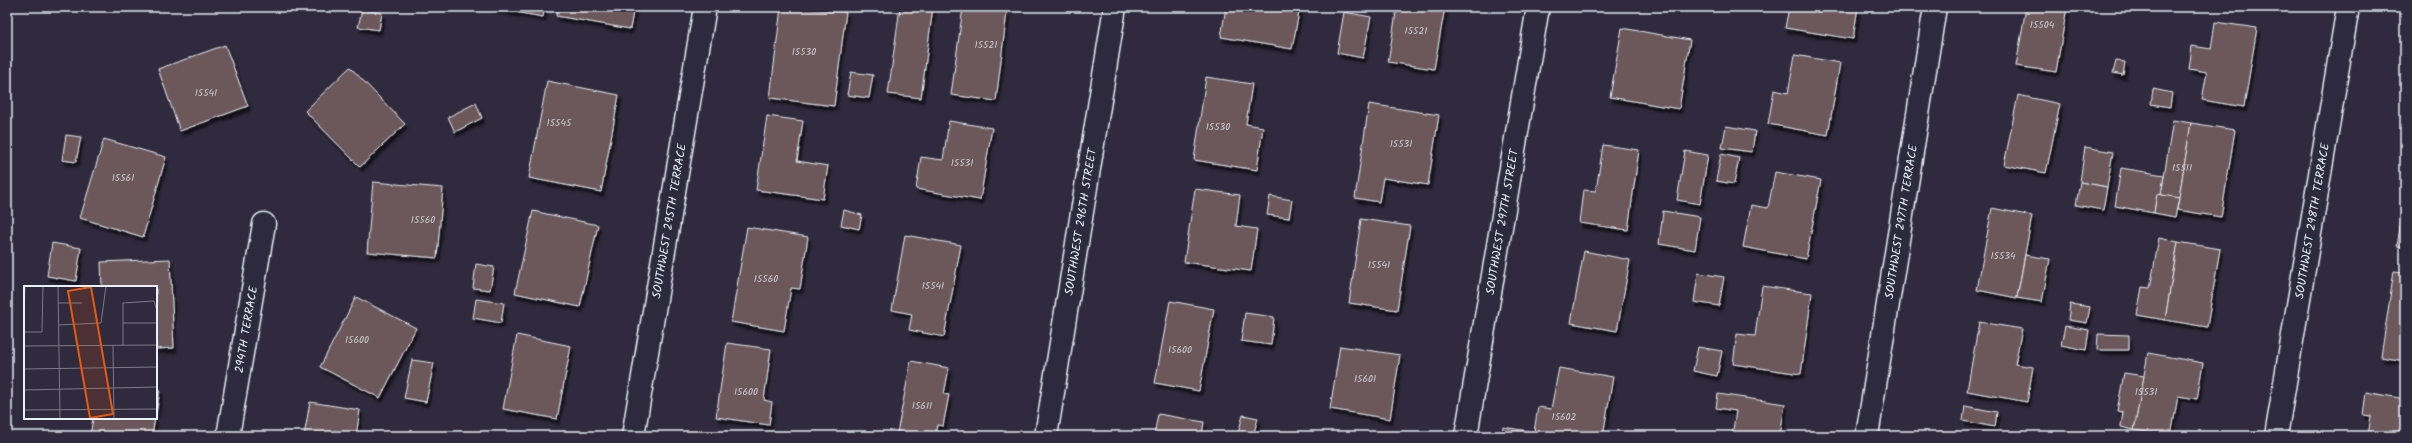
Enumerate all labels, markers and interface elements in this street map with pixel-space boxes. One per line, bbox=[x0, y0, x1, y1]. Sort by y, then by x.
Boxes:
house number: 15504 bbox=[2030, 17, 2055, 33]
house number: 15521 bbox=[1405, 23, 1427, 39]
house number: 15521 bbox=[975, 37, 997, 53]
house number: 15530 bbox=[792, 44, 816, 60]
house number: 15541 bbox=[195, 85, 217, 101]
house number: 15545 bbox=[547, 115, 572, 131]
house number: 15530 bbox=[1206, 119, 1230, 135]
house number: 15531 bbox=[1390, 136, 1412, 152]
street label: SOUTHWEST 295TH TERRACE bbox=[647, 141, 692, 300]
street label: SOUTHWEST 298TH TERRACE bbox=[2290, 141, 2335, 300]
street label: SOUTHWEST 297TH TERRACE bbox=[1880, 142, 1923, 300]
street label: SOUTHWEST 296TH STREET bbox=[1060, 145, 1102, 297]
street label: SOUTHWEST 297TH STREET bbox=[1481, 146, 1524, 296]
house number: 15531 bbox=[951, 155, 973, 171]
house number: 15511 bbox=[2172, 160, 2192, 176]
house number: 15561 bbox=[112, 170, 134, 186]
house number: 15560 bbox=[411, 212, 435, 228]
house number: 15534 bbox=[1990, 248, 2016, 264]
house number: 15541 bbox=[1368, 257, 1390, 273]
house number: 15560 bbox=[754, 271, 778, 287]
house number: 15541 bbox=[922, 278, 944, 294]
street label: 294TH TERRACE bbox=[230, 284, 263, 374]
inset map bbox=[24, 286, 157, 419]
house number: 15600 bbox=[345, 332, 369, 348]
house number: 15600 bbox=[1168, 342, 1192, 358]
house number: 15601 bbox=[1354, 371, 1376, 387]
house number: 15600 bbox=[734, 384, 758, 400]
house number: 15531 bbox=[2135, 384, 2157, 400]
house number: 15611 bbox=[912, 398, 932, 414]
house number: 15602 bbox=[1552, 409, 1577, 425]

